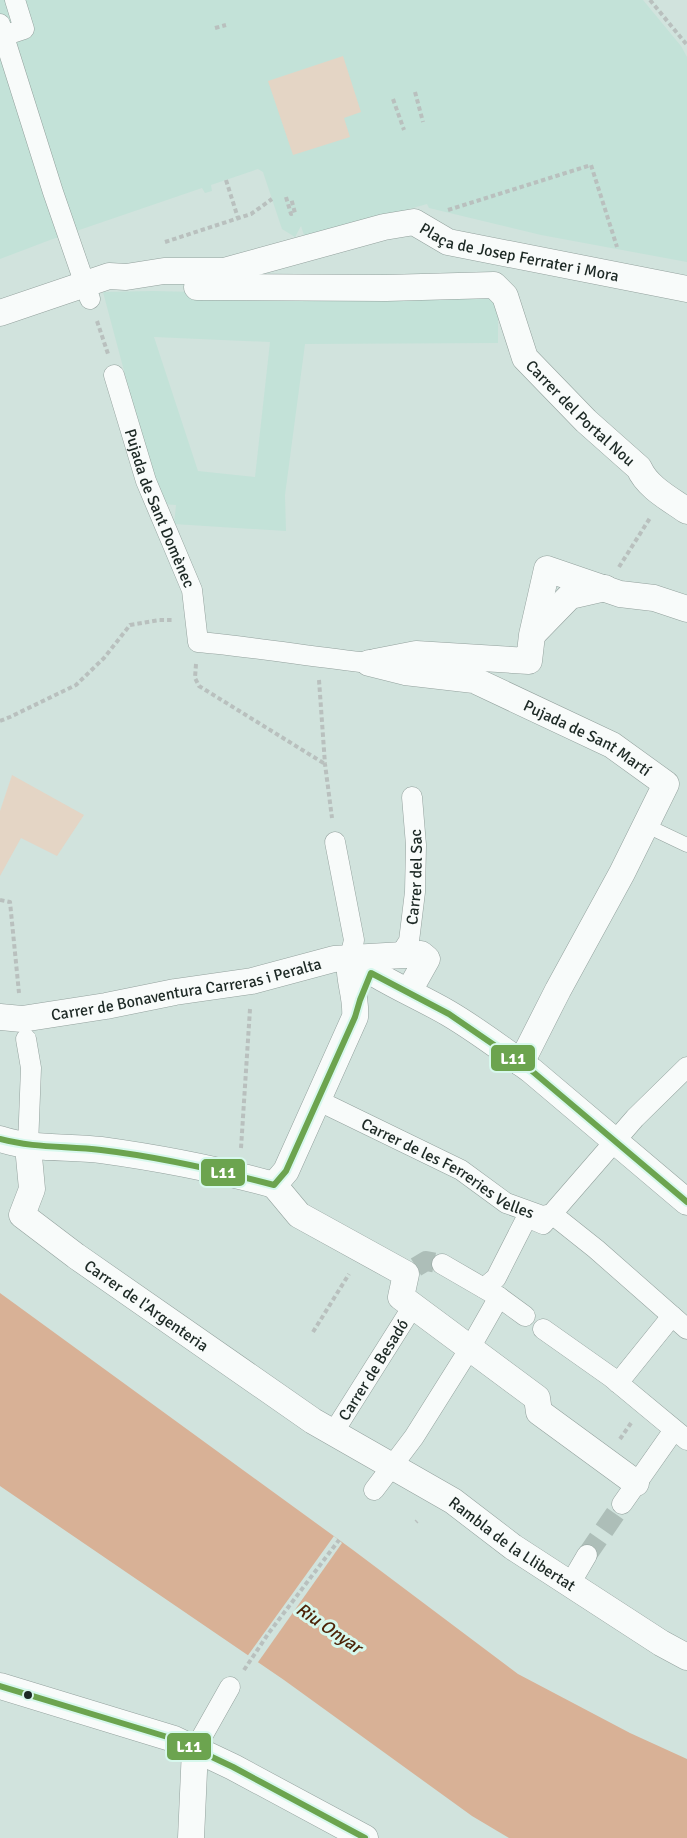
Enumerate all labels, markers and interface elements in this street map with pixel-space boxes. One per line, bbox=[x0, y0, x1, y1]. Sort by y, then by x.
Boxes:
street label: Plaça de Josep Ferrater i Mora bbox=[416, 219, 621, 286]
street label: Carrer del Portal Nou bbox=[521, 356, 639, 471]
street label: Pujada de Sant Domènec bbox=[120, 427, 199, 591]
street label: Pujada de Sant Martí bbox=[520, 696, 655, 781]
street label: Carrer del Sac bbox=[402, 828, 427, 926]
street label: Carrer de Bonaventura Carreras i Peralta bbox=[50, 954, 324, 1025]
line badge: L11 bbox=[490, 1044, 536, 1072]
text: L11 bbox=[500, 1049, 526, 1069]
street label: Carrer de les Ferreries Velles bbox=[358, 1114, 537, 1223]
line badge: L11 bbox=[200, 1158, 246, 1187]
text: L11 bbox=[210, 1163, 236, 1183]
street label: Carrer de l'Argenteria bbox=[80, 1256, 212, 1356]
street label: Carrer de Besadó bbox=[334, 1316, 413, 1425]
street label: Rambla de la Llibertat bbox=[445, 1493, 579, 1596]
water label: Riu Onyar bbox=[292, 1598, 368, 1659]
unlabelled marker bbox=[22, 1689, 34, 1701]
line badge: L11 bbox=[166, 1732, 212, 1761]
text: L11 bbox=[176, 1737, 202, 1757]

